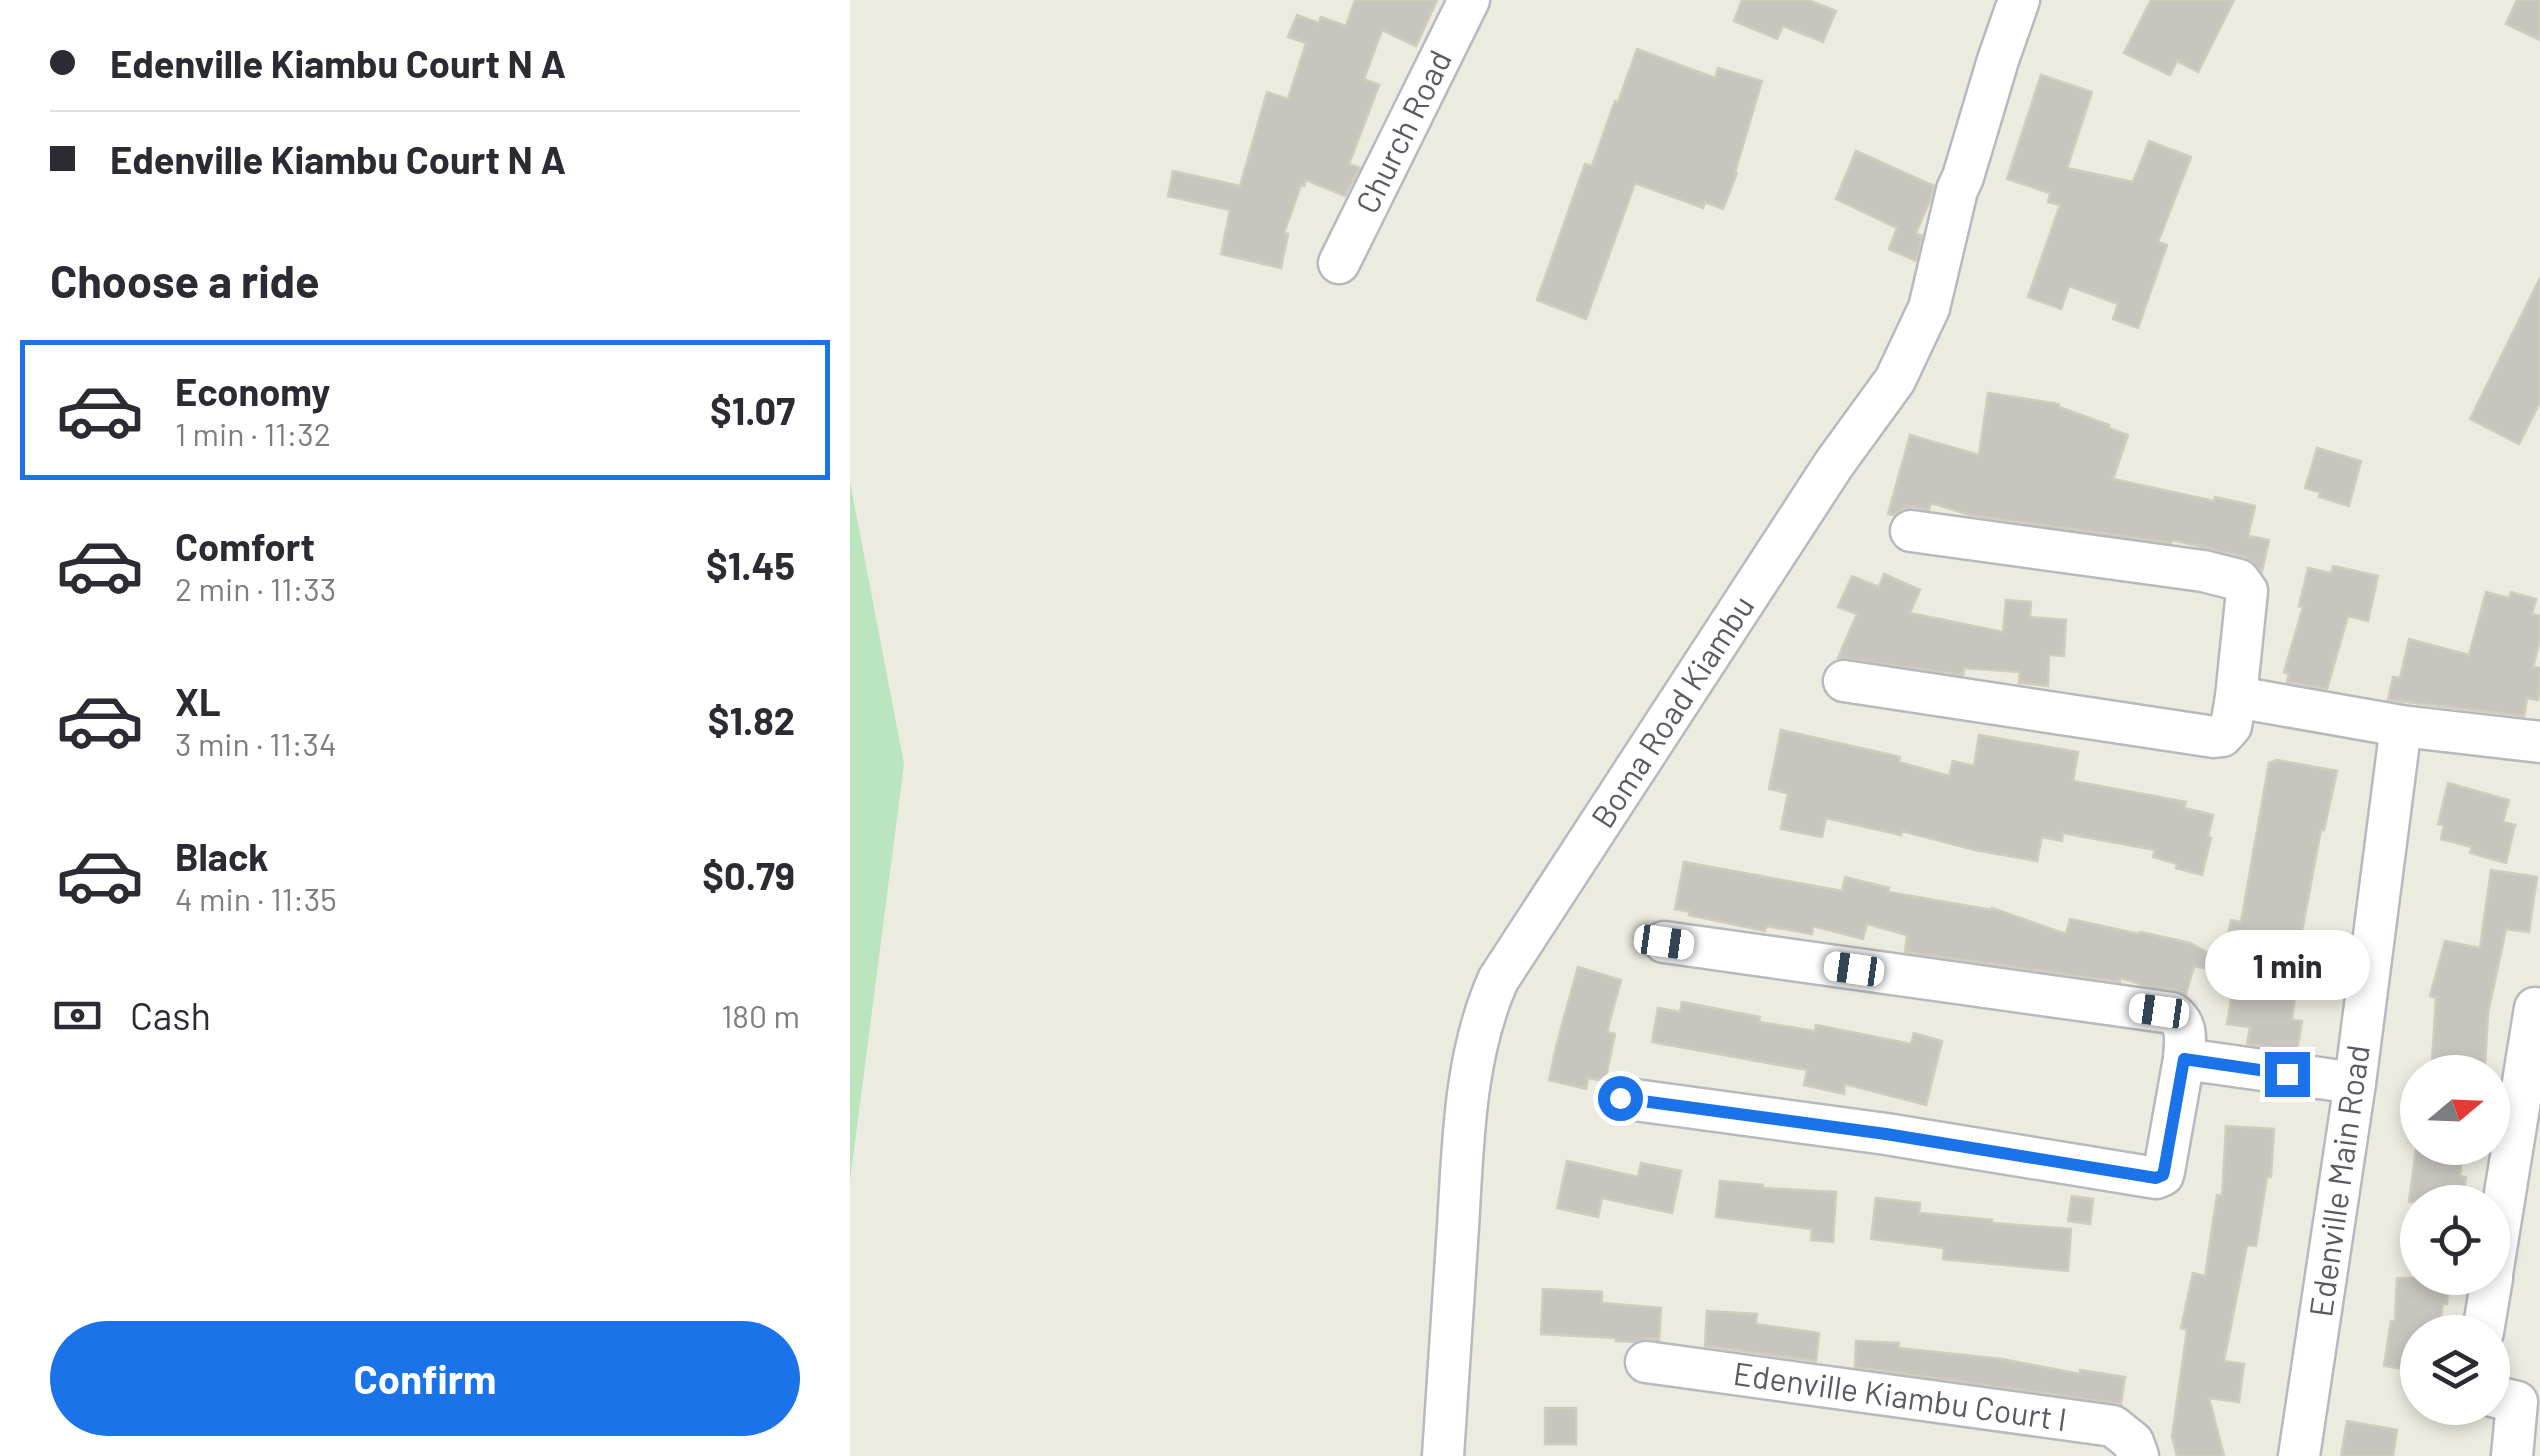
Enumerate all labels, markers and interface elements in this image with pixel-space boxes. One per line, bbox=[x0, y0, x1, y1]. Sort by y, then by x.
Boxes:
text: Edenville Kiambu Court N A bbox=[110, 40, 566, 86]
street label: Church Road bbox=[1346, 44, 1458, 219]
text: Edenville Kiambu Court N A bbox=[110, 136, 566, 182]
text: Choose a ride bbox=[50, 253, 320, 307]
icon: car bbox=[55, 365, 145, 455]
text: Economy bbox=[175, 368, 330, 414]
text: $1.07 bbox=[710, 387, 795, 433]
text: 1 min · 11:32 bbox=[175, 414, 331, 452]
icon: car bbox=[55, 520, 145, 610]
text: Comfort bbox=[175, 523, 315, 569]
text: $1.45 bbox=[706, 542, 795, 588]
text: 2 min · 11:33 bbox=[175, 569, 336, 607]
street label: Boma Road Kiambu bbox=[1582, 588, 1761, 834]
icon: car bbox=[55, 675, 145, 765]
text: XL bbox=[175, 678, 221, 724]
text: $1.82 bbox=[708, 697, 795, 743]
text: 3 min · 11:34 bbox=[175, 724, 337, 762]
icon: car bbox=[55, 830, 145, 920]
text: Black bbox=[175, 833, 269, 879]
text: $0.79 bbox=[702, 852, 795, 898]
text: 4 min · 11:35 bbox=[175, 879, 337, 917]
car bbox=[1632, 923, 1696, 961]
callout: 1 min bbox=[2204, 929, 2370, 999]
text: 1 min bbox=[2252, 946, 2323, 984]
car bbox=[1822, 950, 1886, 988]
icon: cash bbox=[50, 988, 105, 1043]
text: Cash bbox=[130, 992, 211, 1038]
car bbox=[2127, 992, 2191, 1030]
text: 180 m bbox=[721, 996, 800, 1034]
street label: Edenville Main Road bbox=[2300, 1042, 2376, 1319]
route end bbox=[2265, 1052, 2310, 1097]
north arrow bbox=[2400, 1055, 2510, 1165]
map controls bbox=[2400, 1055, 2510, 1425]
route start bbox=[1598, 1076, 1643, 1121]
button: locate bbox=[2400, 1185, 2510, 1295]
button: layers bbox=[2400, 1315, 2510, 1425]
button: Confirm bbox=[50, 1321, 800, 1436]
street label: Edenville Kiambu Court I bbox=[1731, 1353, 2069, 1437]

